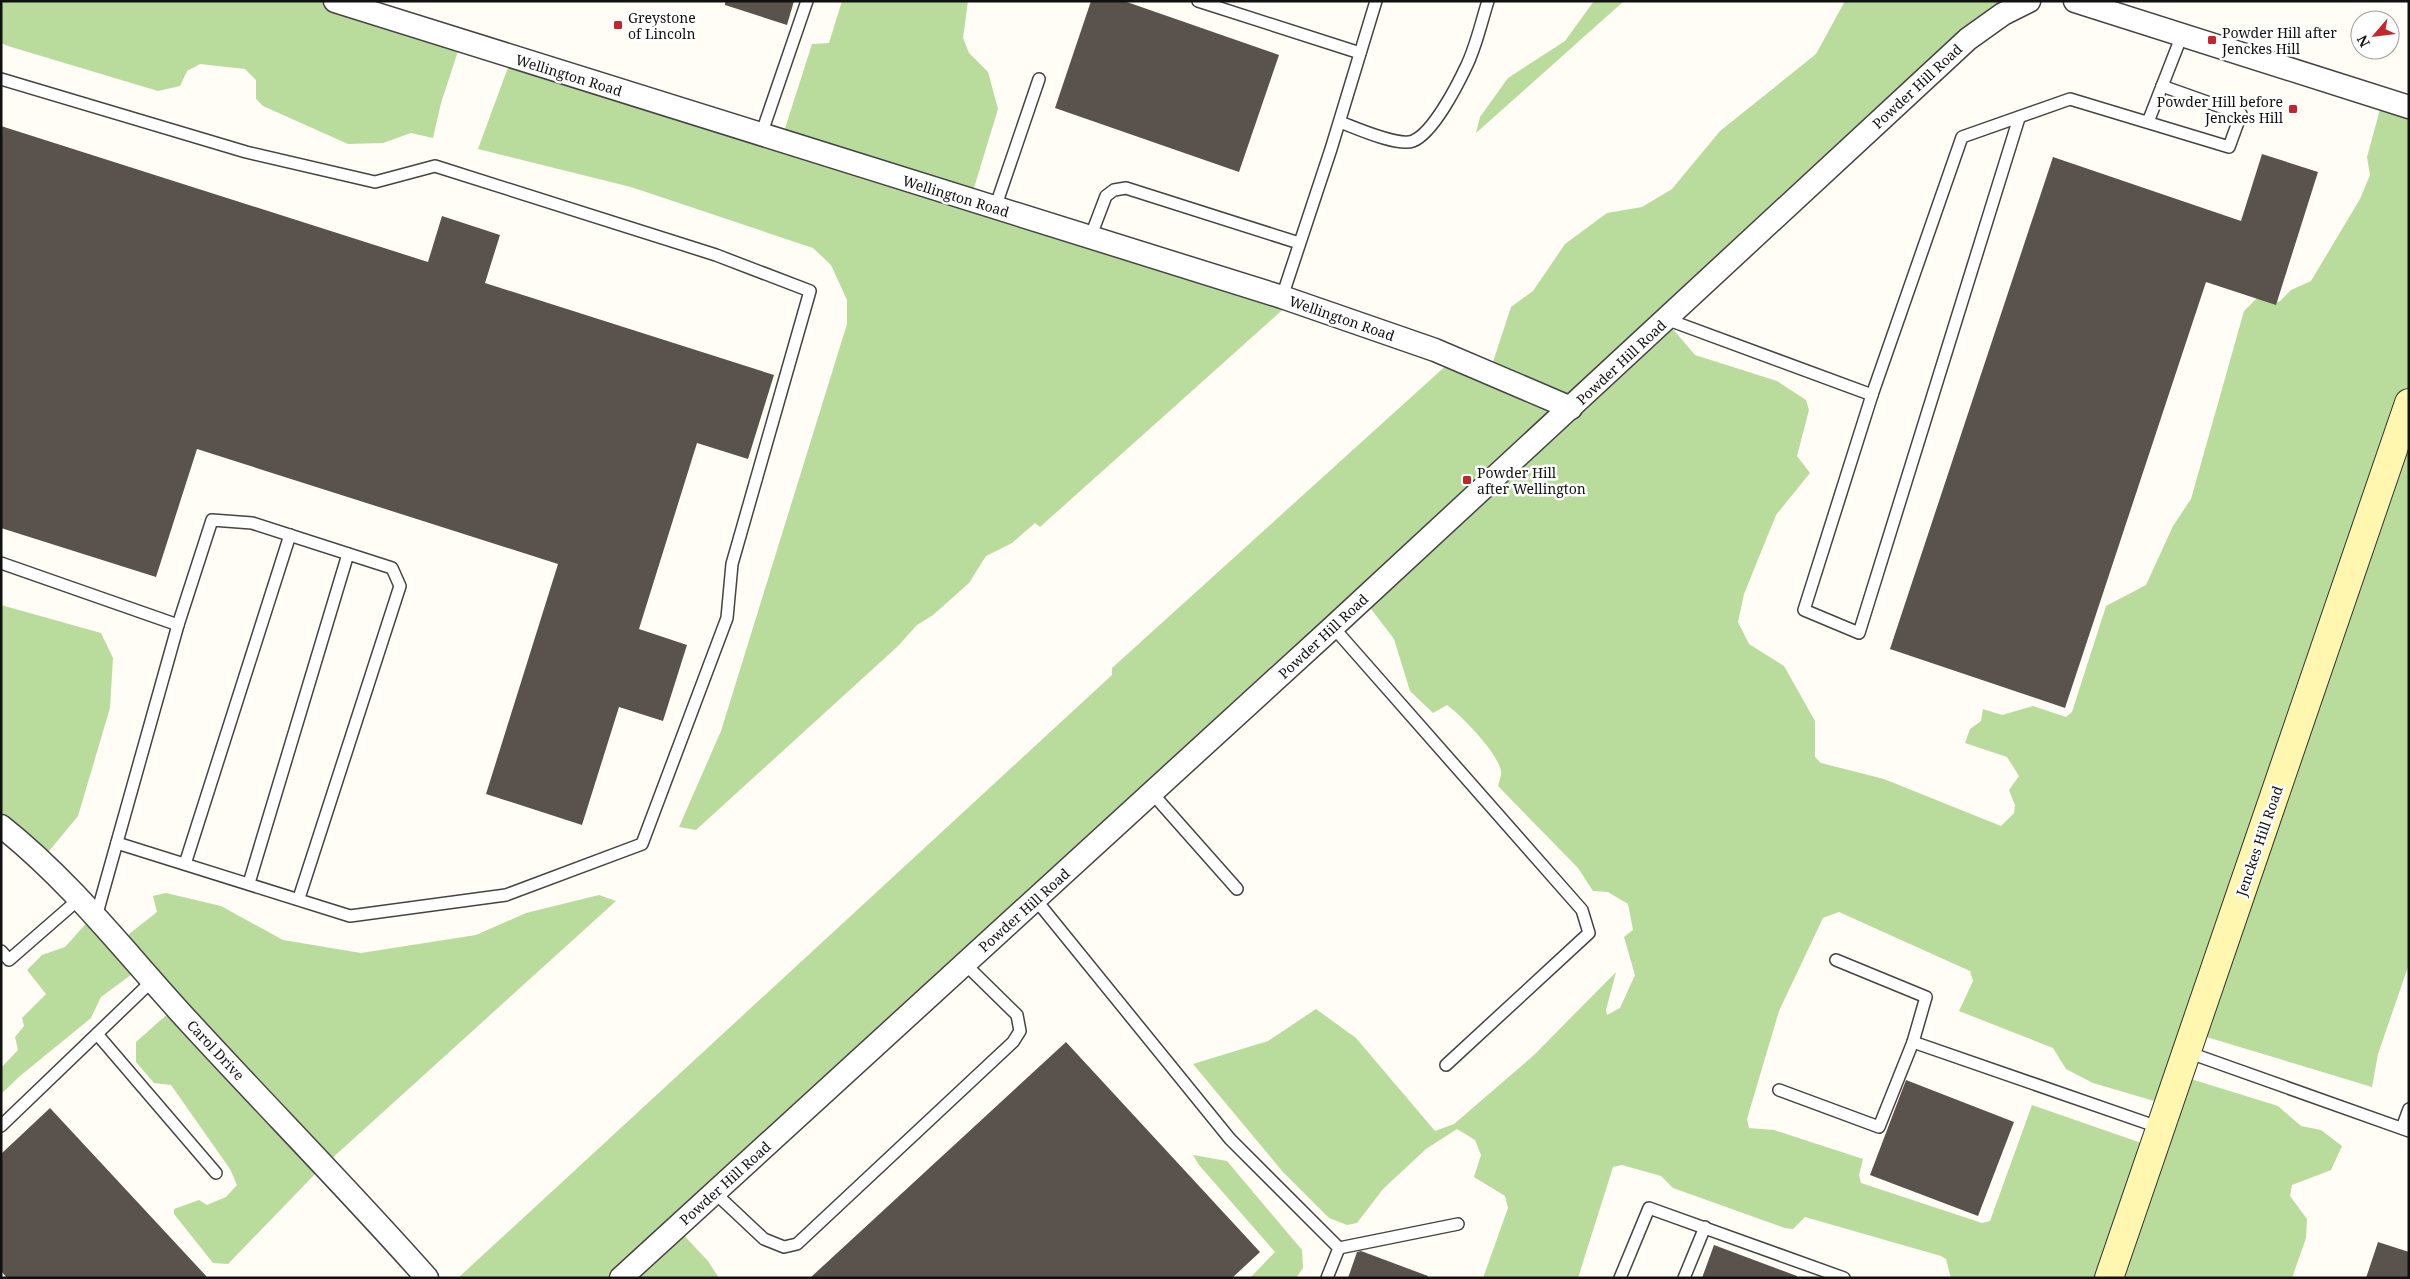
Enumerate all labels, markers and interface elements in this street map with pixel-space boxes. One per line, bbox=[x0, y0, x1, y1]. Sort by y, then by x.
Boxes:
place label: Greystone of Lincoln bbox=[628, 8, 696, 43]
north arrow bbox=[2350, 10, 2400, 60]
marker: Greystone of Lincoln bbox=[612, 19, 624, 31]
place label: Powder Hill after Jenckes Hill bbox=[2221, 23, 2337, 58]
text: N bbox=[2352, 32, 2374, 51]
marker: Powder Hill after Jenckes Hill bbox=[2206, 34, 2218, 46]
street label: Powder Hill Road bbox=[1868, 39, 1966, 133]
street label: Wellington Road bbox=[513, 50, 625, 100]
place label: Powder Hill before Jenckes Hill bbox=[2157, 92, 2284, 127]
marker: Powder Hill before Jenckes Hill bbox=[2287, 103, 2299, 115]
street label: Wellington Road bbox=[900, 171, 1012, 221]
street label: Wellington Road bbox=[1287, 291, 1398, 345]
street label: Powder Hill Road bbox=[1572, 315, 1670, 409]
place label: Powder Hill after Wellington bbox=[1477, 463, 1586, 498]
marker: Powder Hill after Wellington bbox=[1461, 474, 1473, 486]
street label: Powder Hill Road bbox=[1274, 589, 1372, 683]
street label: Jenckes Hill Road bbox=[2231, 783, 2287, 900]
street label: Powder Hill Road bbox=[974, 864, 1074, 956]
street label: Carol Drive bbox=[183, 1016, 249, 1084]
street label: Powder Hill Road bbox=[675, 1137, 775, 1229]

